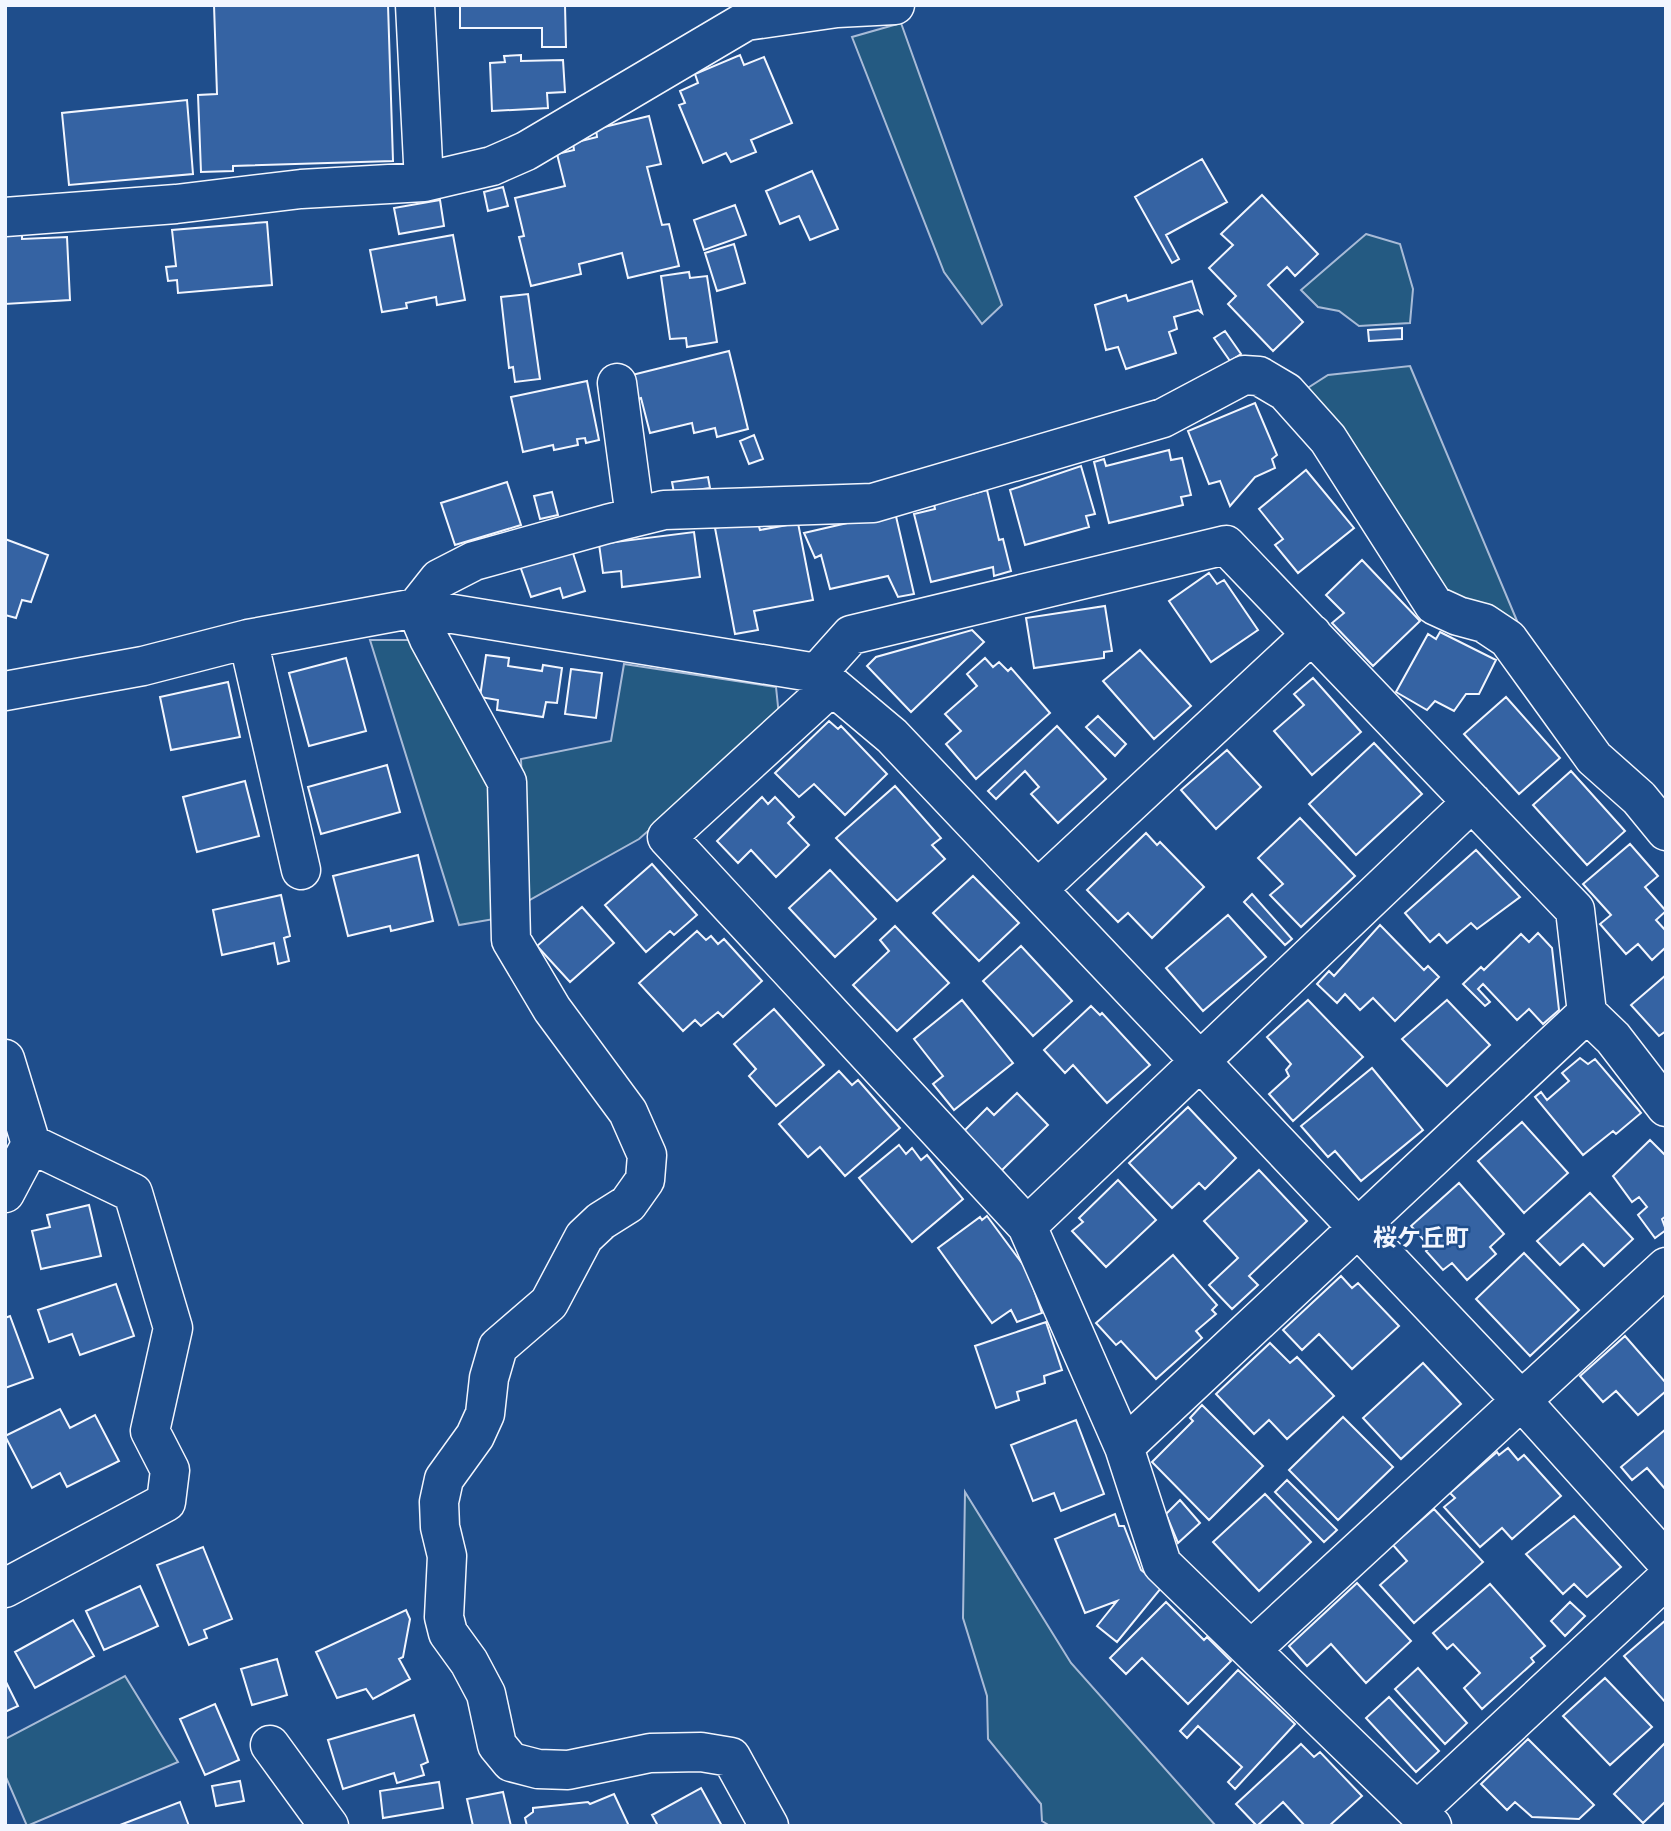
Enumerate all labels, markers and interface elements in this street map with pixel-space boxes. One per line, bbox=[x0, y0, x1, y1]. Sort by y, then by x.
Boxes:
district label: 桜ケ丘町 bbox=[1373, 1224, 1469, 1252]

